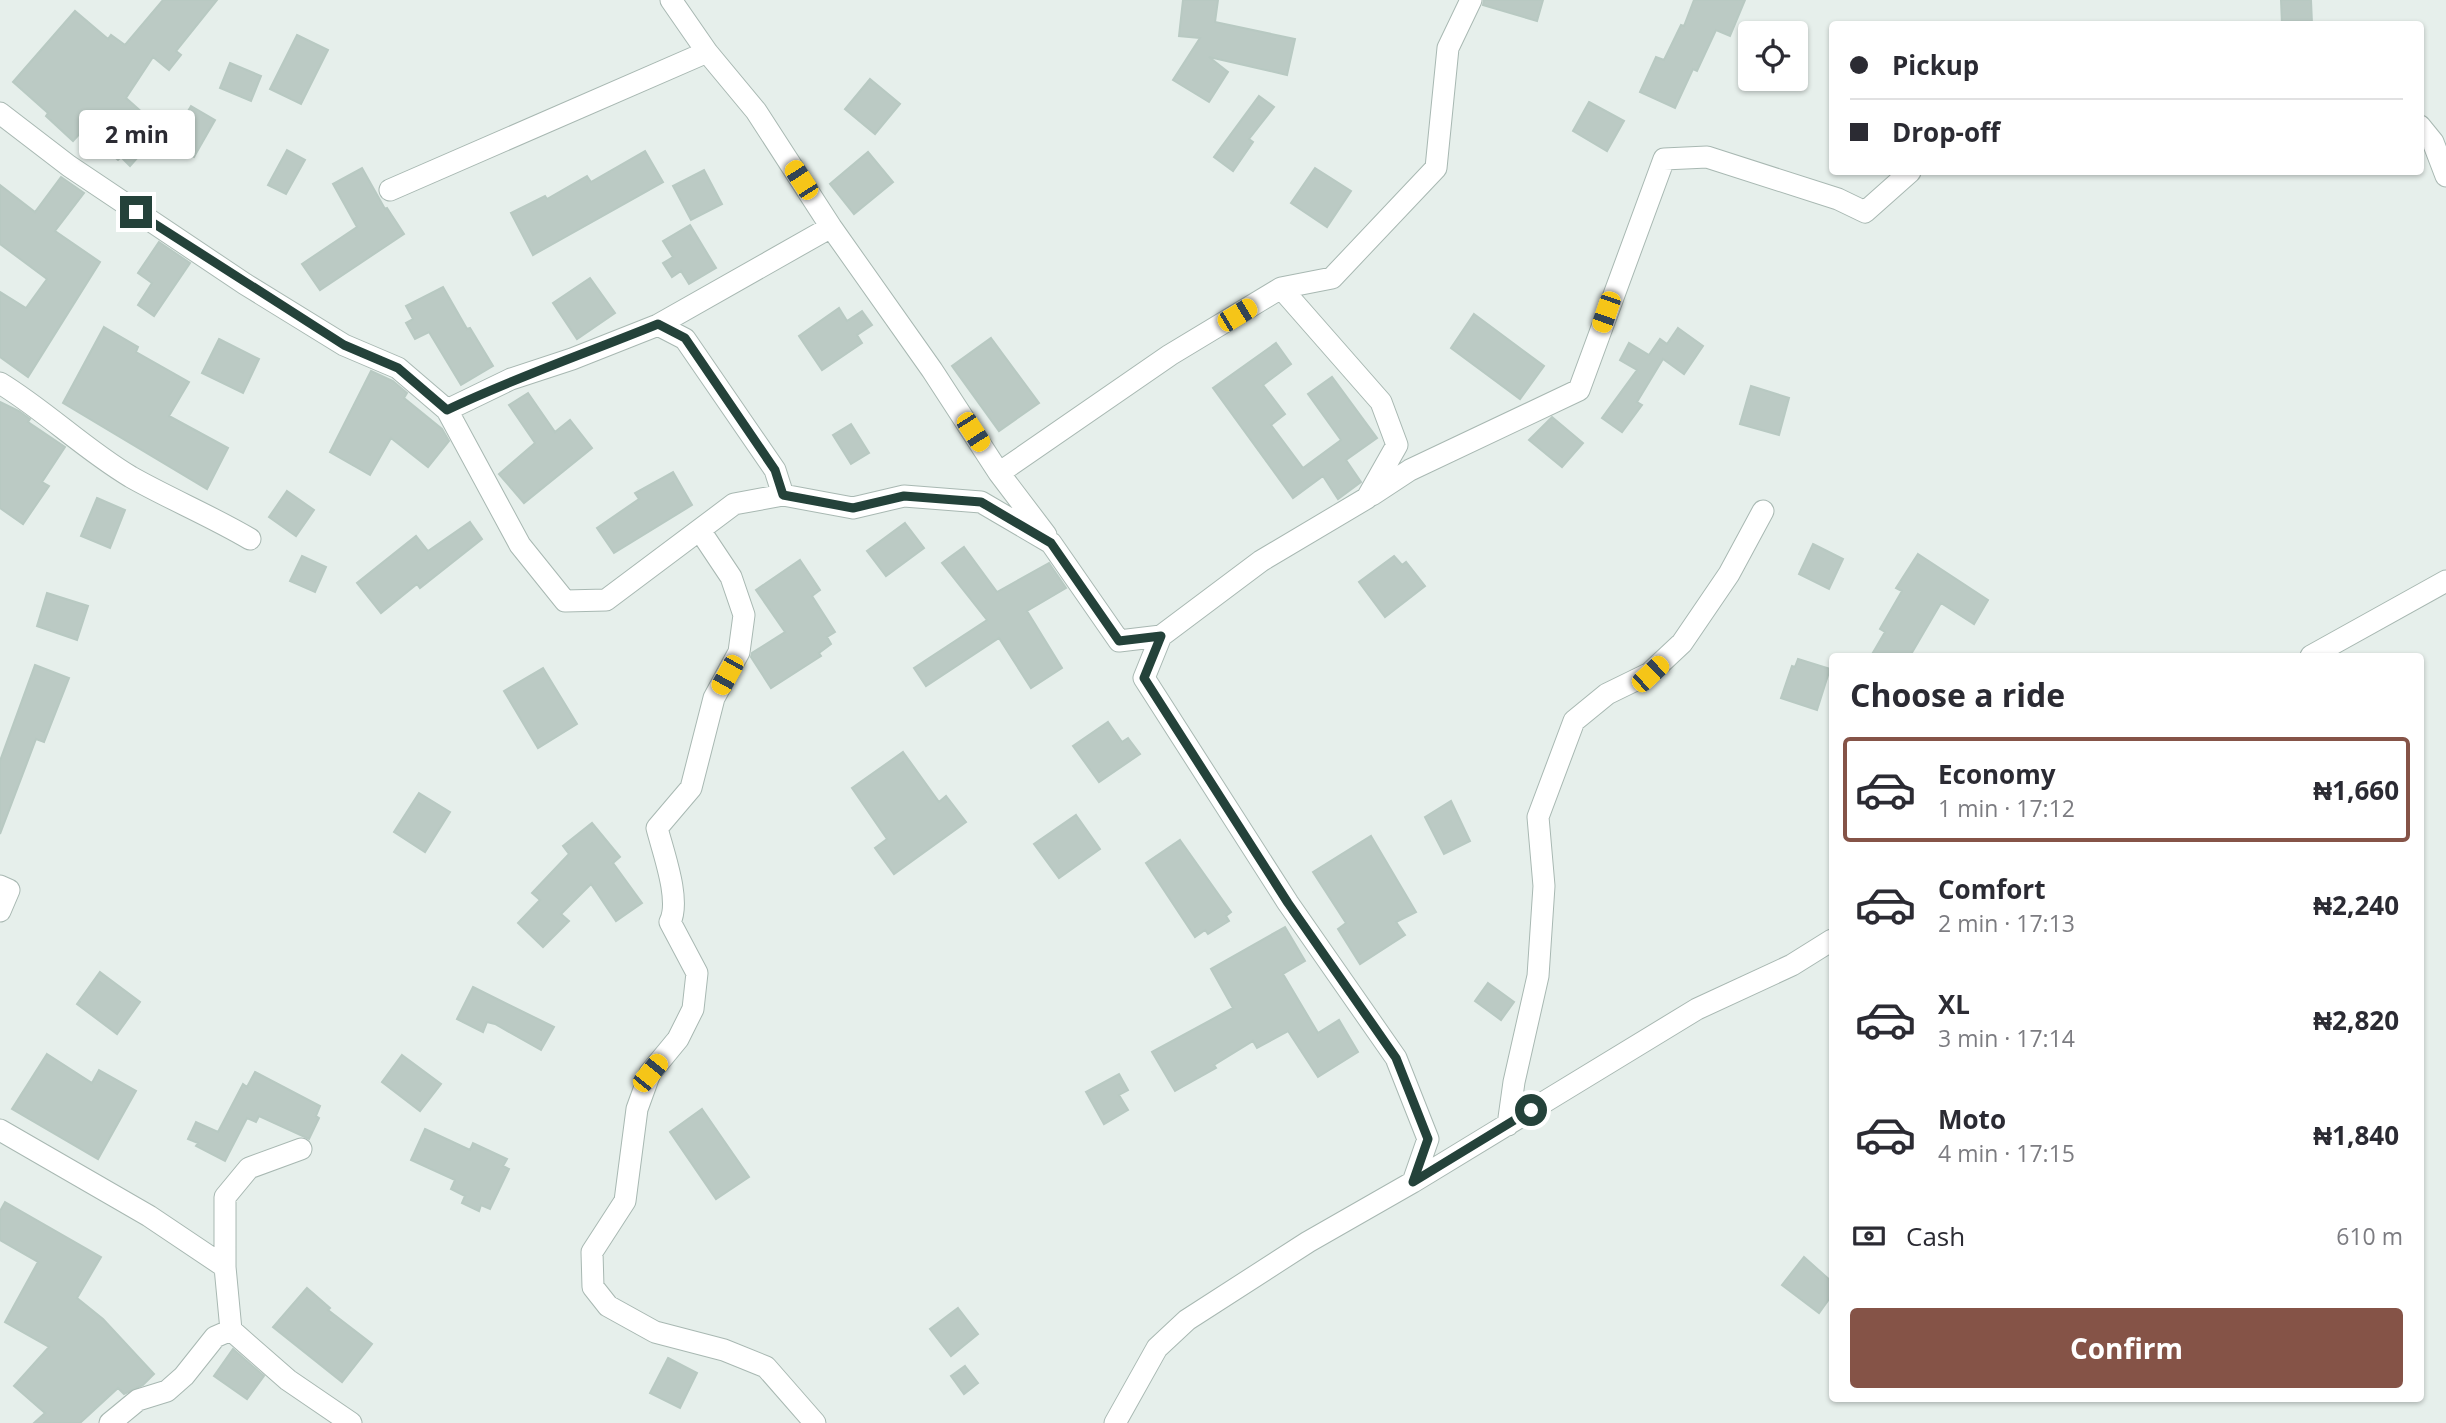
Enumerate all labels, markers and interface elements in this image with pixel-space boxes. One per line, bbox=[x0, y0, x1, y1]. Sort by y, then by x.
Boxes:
map controls bbox=[1738, 21, 1808, 91]
button: locate bbox=[1738, 21, 1808, 91]
text: Pickup bbox=[1892, 47, 1979, 83]
callout: 2 min bbox=[78, 110, 194, 160]
text: Drop-off bbox=[1892, 114, 2000, 150]
text: 2 min bbox=[105, 118, 169, 150]
car bbox=[781, 157, 822, 203]
route end bbox=[120, 196, 152, 228]
car bbox=[1590, 289, 1623, 335]
car bbox=[1214, 295, 1261, 335]
car bbox=[953, 409, 994, 455]
car bbox=[708, 652, 747, 698]
car bbox=[1628, 652, 1673, 696]
text: Choose a ride bbox=[1850, 673, 2065, 716]
text: Economy bbox=[1938, 756, 2056, 792]
icon: car bbox=[1854, 758, 1917, 821]
text: ₦1,660 bbox=[2313, 772, 2399, 808]
text: 1 min · 17:12 bbox=[1938, 792, 2075, 824]
text: Comfort bbox=[1938, 871, 2045, 907]
icon: car bbox=[1854, 873, 1917, 936]
text: ₦2,240 bbox=[2313, 887, 2399, 923]
text: 2 min · 17:13 bbox=[1938, 907, 2075, 939]
text: XL bbox=[1938, 986, 1970, 1022]
icon: car bbox=[1854, 988, 1917, 1051]
text: ₦2,820 bbox=[2313, 1002, 2399, 1038]
text: 3 min · 17:14 bbox=[1938, 1022, 2075, 1054]
car bbox=[629, 1050, 672, 1096]
route start bbox=[1515, 1094, 1547, 1126]
text: Moto bbox=[1938, 1101, 2006, 1137]
icon: car bbox=[1854, 1103, 1917, 1166]
text: ₦1,840 bbox=[2313, 1117, 2399, 1153]
text: 4 min · 17:15 bbox=[1938, 1137, 2075, 1169]
icon: cash bbox=[1850, 1217, 1888, 1255]
text: Cash bbox=[1906, 1218, 1965, 1254]
text: 610 m bbox=[2336, 1220, 2403, 1252]
button: Confirm bbox=[1850, 1308, 2403, 1388]

